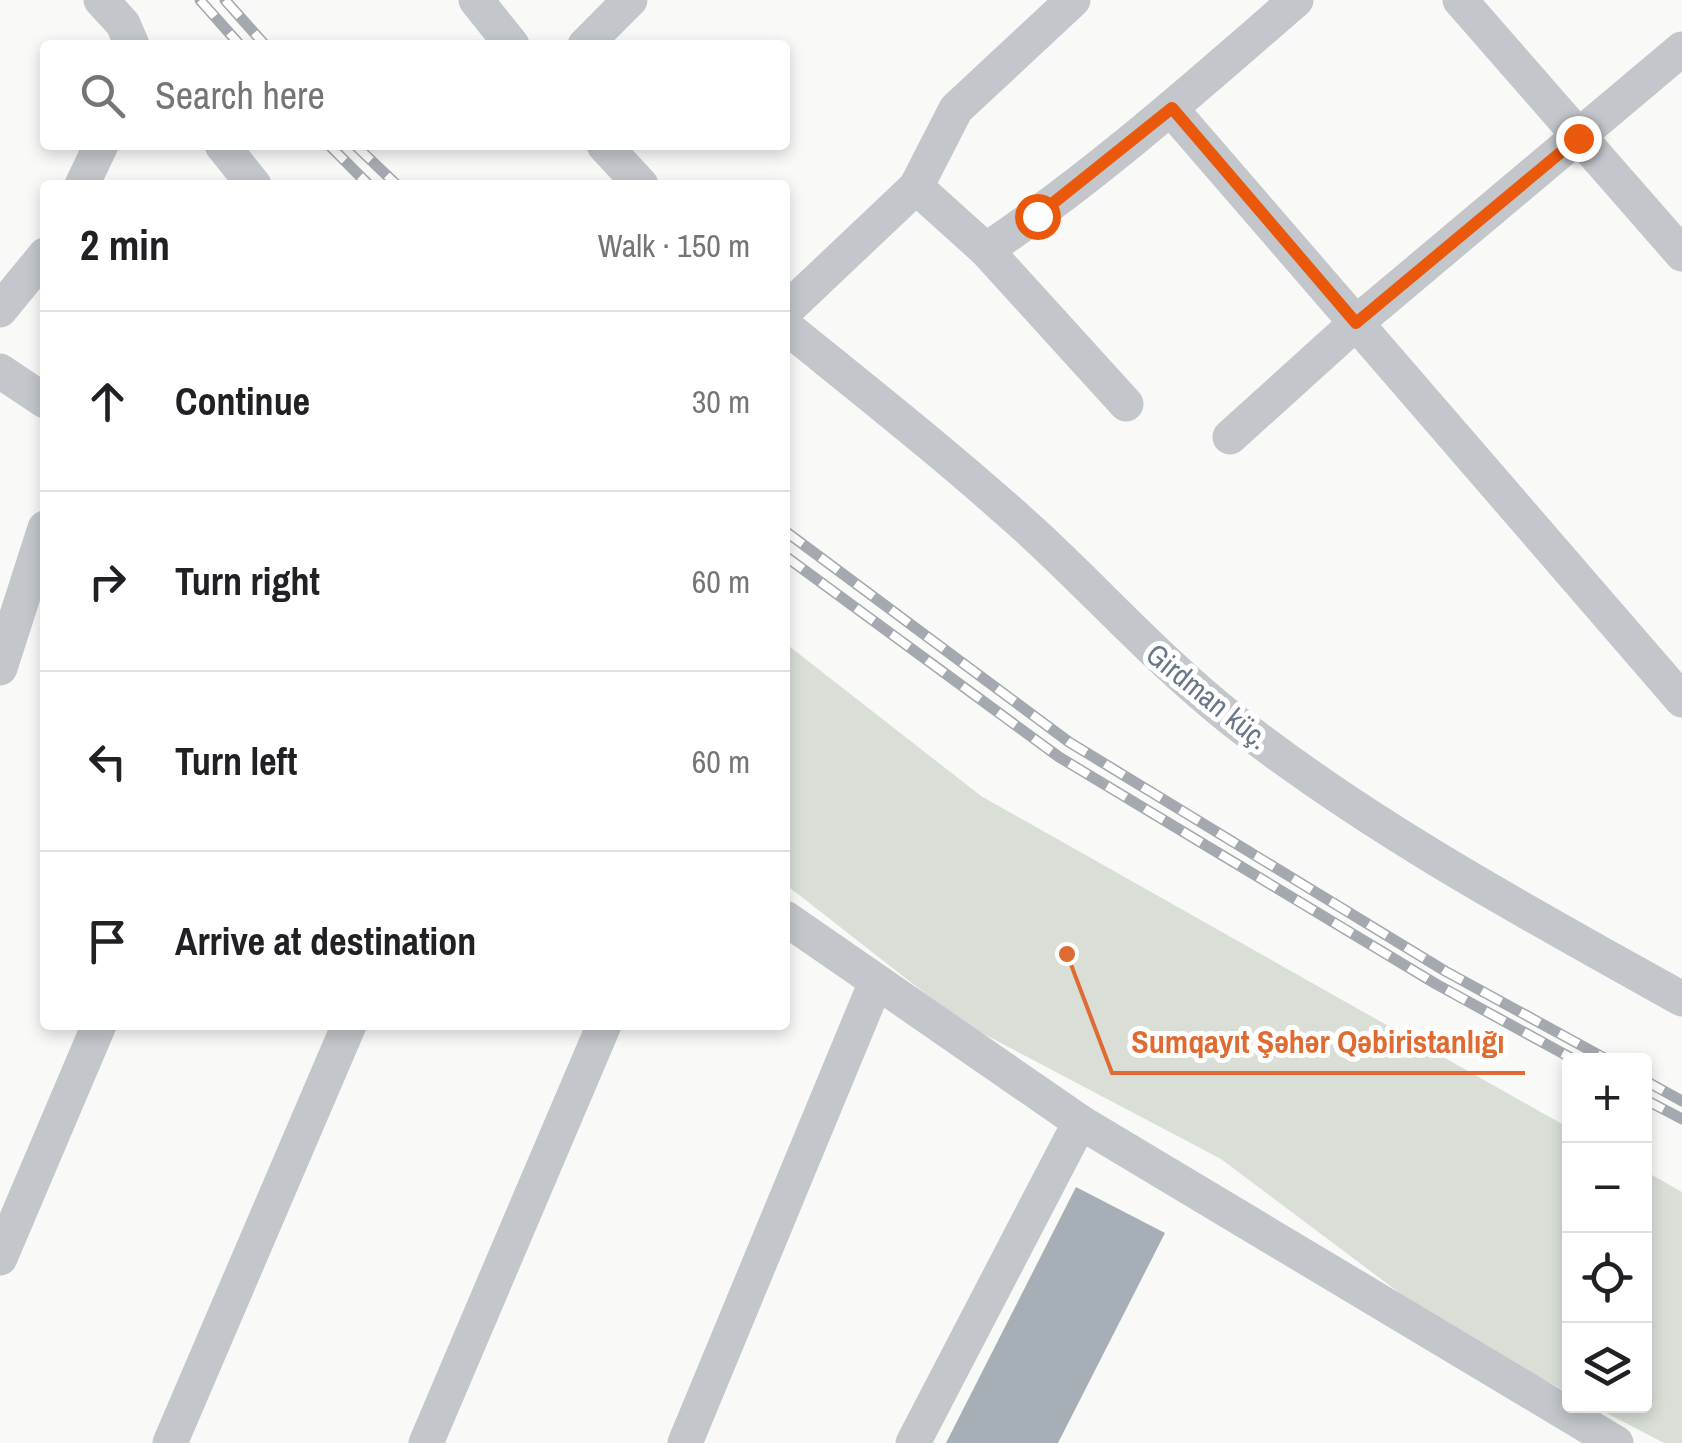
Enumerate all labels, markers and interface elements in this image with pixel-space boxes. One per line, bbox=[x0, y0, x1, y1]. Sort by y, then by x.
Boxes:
search box bbox=[40, 40, 790, 150]
icon: search bbox=[75, 68, 130, 123]
text: Search here bbox=[155, 70, 325, 121]
route end bbox=[1556, 116, 1602, 162]
route start bbox=[1015, 194, 1061, 240]
text: 2 min bbox=[80, 217, 170, 273]
text: Walk · 150 m bbox=[598, 224, 750, 267]
icon: ahead bbox=[80, 374, 135, 429]
text: Continue bbox=[175, 376, 310, 427]
text: 30 m bbox=[692, 380, 750, 423]
icon: right bbox=[80, 554, 135, 609]
text: Turn right bbox=[175, 556, 320, 607]
text: 60 m bbox=[692, 560, 750, 603]
street label: Girdman küç. bbox=[1138, 634, 1278, 758]
icon: left bbox=[80, 734, 135, 789]
text: Turn left bbox=[175, 736, 297, 787]
text: 60 m bbox=[692, 740, 750, 783]
icon: arrive bbox=[80, 914, 135, 969]
text: Arrive at destination bbox=[175, 916, 476, 967]
callout: Sumqayıt Şəhər Qəbiristanlığı bbox=[1112, 1011, 1525, 1073]
text: Sumqayıt Şəhər Qəbiristanlığı bbox=[1131, 1020, 1505, 1063]
map controls bbox=[1562, 1053, 1652, 1413]
button: + bbox=[1562, 1053, 1652, 1143]
button: − bbox=[1562, 1143, 1652, 1233]
button: locate bbox=[1562, 1233, 1652, 1323]
button: layers bbox=[1562, 1323, 1652, 1413]

